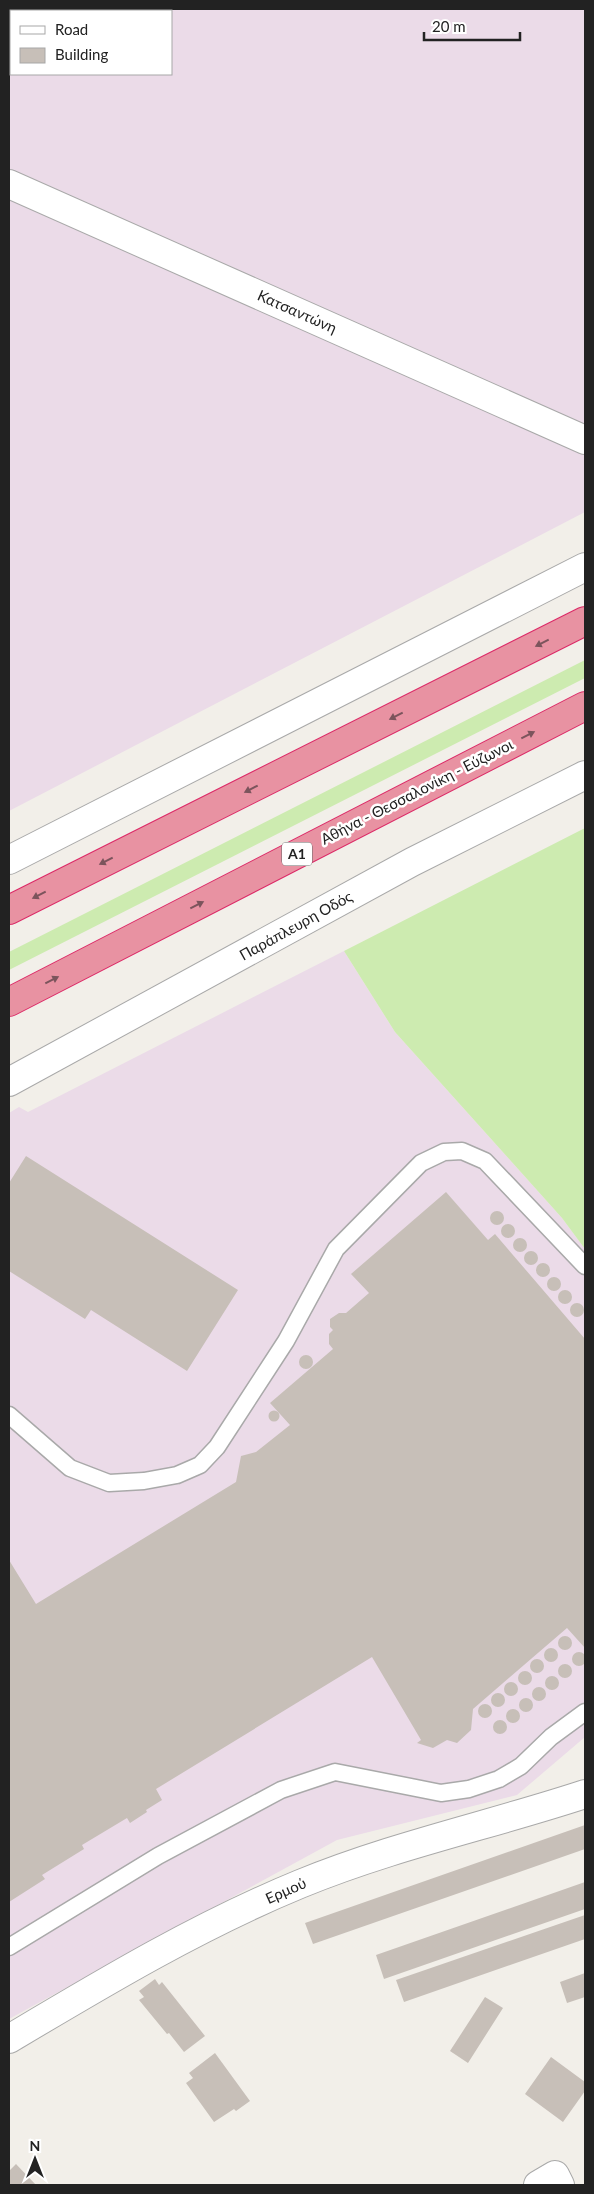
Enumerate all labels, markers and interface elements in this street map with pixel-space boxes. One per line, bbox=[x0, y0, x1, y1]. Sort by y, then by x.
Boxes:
legend bbox=[10, 10, 172, 75]
scale bar bbox=[424, 10, 520, 42]
text: 20 m bbox=[432, 17, 466, 35]
text: Road bbox=[55, 20, 88, 38]
text: Building bbox=[55, 45, 108, 63]
street label: Κατσαντώνη bbox=[255, 286, 340, 337]
one-way arrow bbox=[534, 639, 549, 647]
one-way arrow bbox=[389, 712, 404, 720]
one-way arrow bbox=[521, 731, 535, 739]
street label: Αθήνα - Θεσσαλονίκη - Εύζωνοι bbox=[317, 735, 516, 848]
one-way arrow bbox=[244, 785, 258, 793]
road number: Α1 bbox=[282, 842, 312, 866]
one-way arrow bbox=[99, 858, 113, 866]
street label: Παράπλευρη Οδός bbox=[236, 887, 355, 964]
one-way arrow bbox=[32, 891, 46, 899]
one-way arrow bbox=[190, 901, 204, 909]
one-way arrow bbox=[45, 976, 59, 984]
street label: Ερμού bbox=[262, 1873, 309, 1907]
north arrow bbox=[10, 2134, 60, 2184]
text: N bbox=[30, 2137, 40, 2154]

